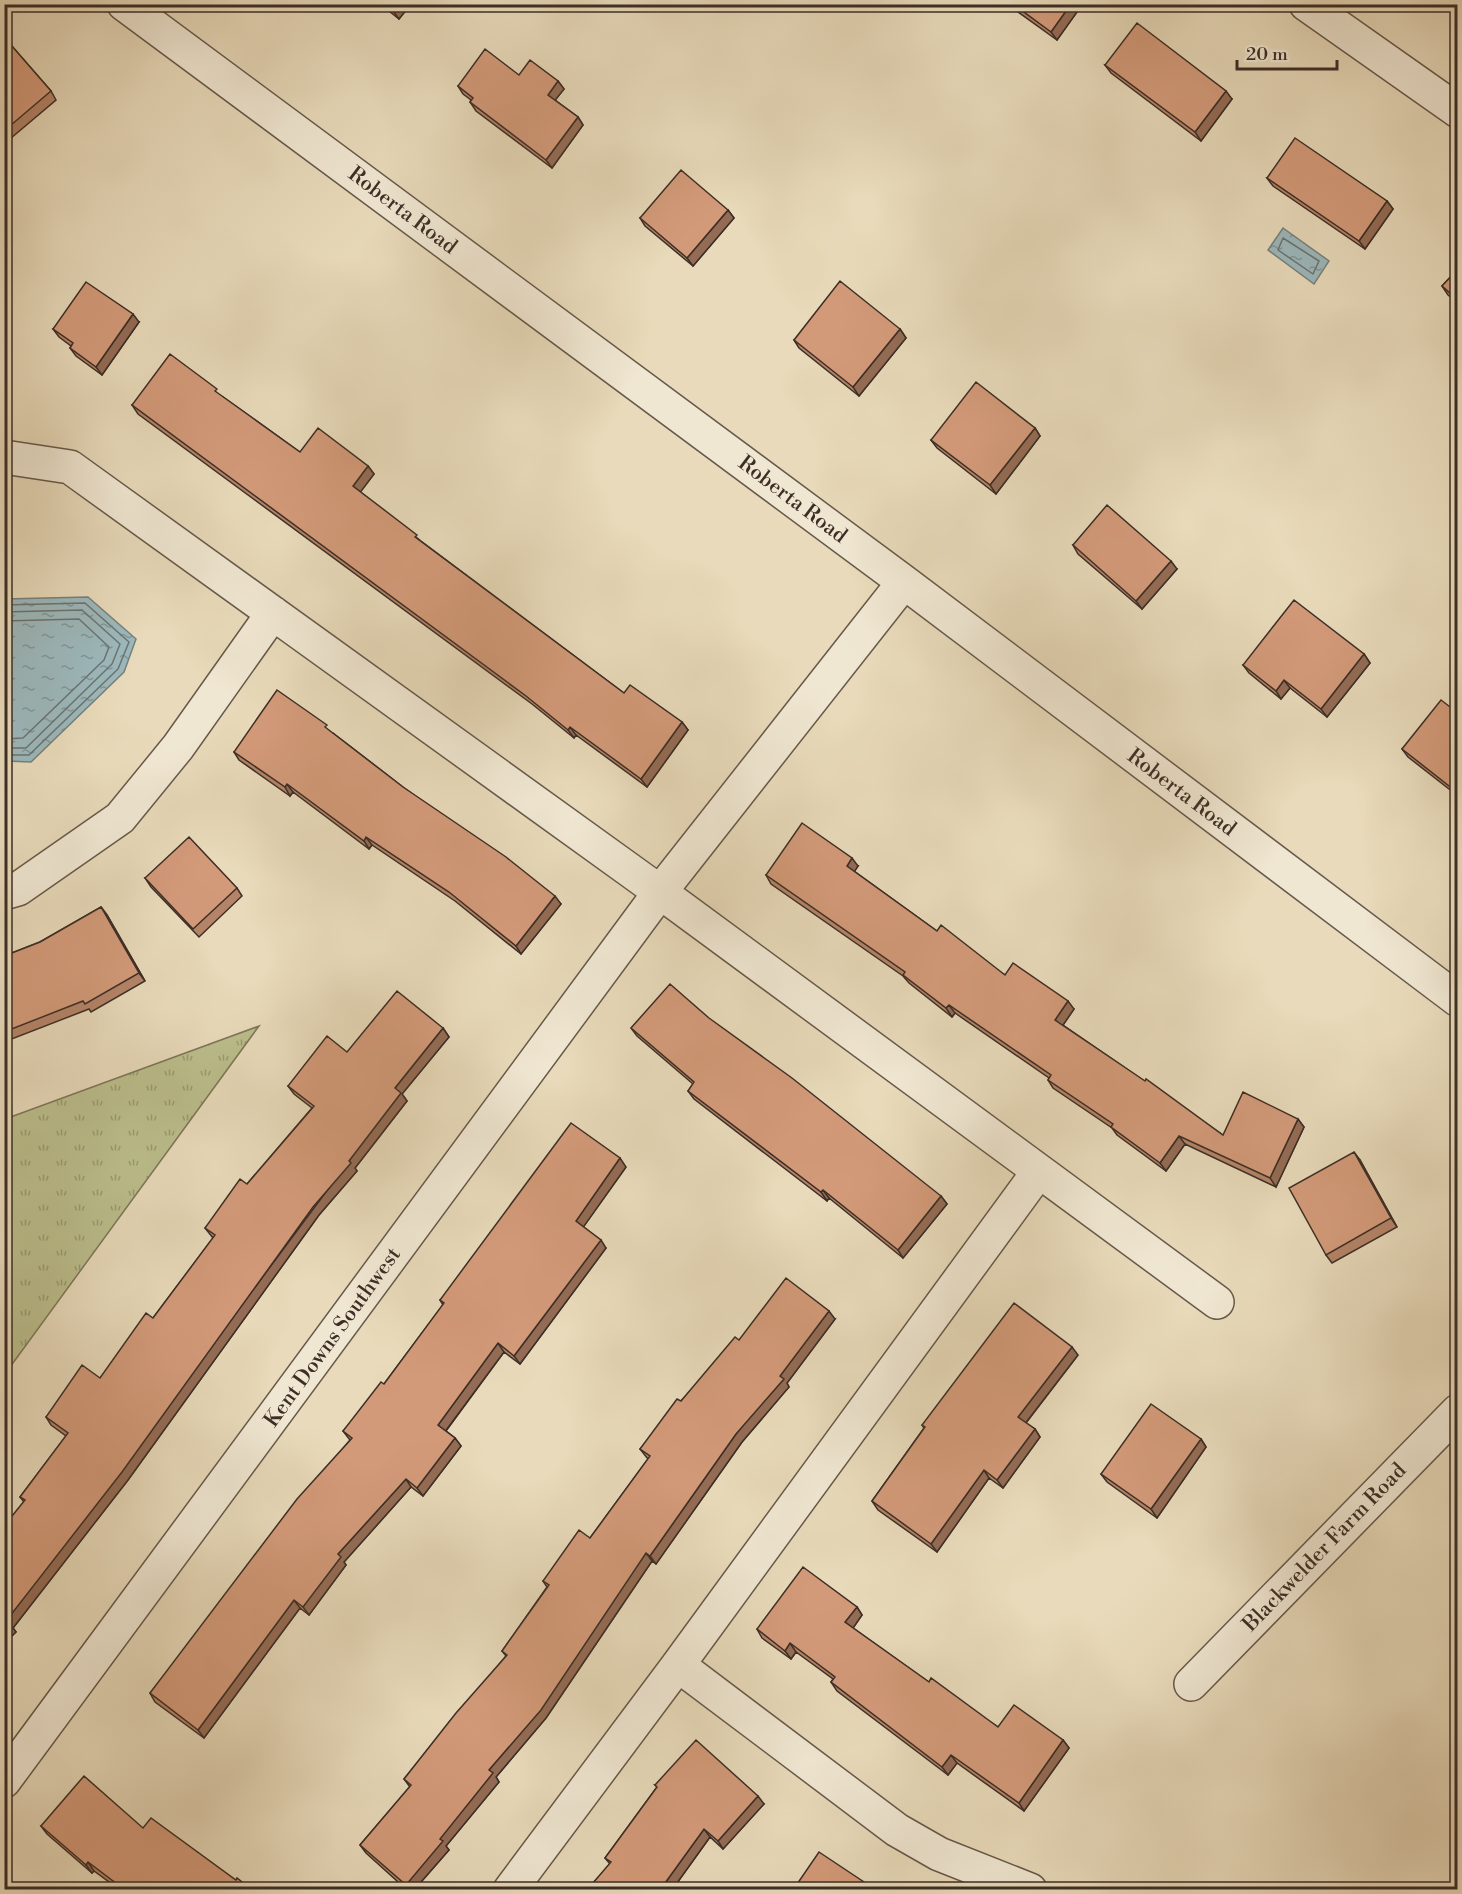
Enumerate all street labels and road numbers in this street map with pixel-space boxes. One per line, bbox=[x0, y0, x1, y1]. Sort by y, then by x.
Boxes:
street label: Roberta Road bbox=[343, 161, 462, 260]
street label: Roberta Road bbox=[733, 450, 852, 549]
street label: Roberta Road bbox=[1122, 743, 1241, 842]
street label: Kent Downs Southwest bbox=[259, 1242, 407, 1433]
street label: Blackwelder Farm Road bbox=[1237, 1458, 1412, 1638]

